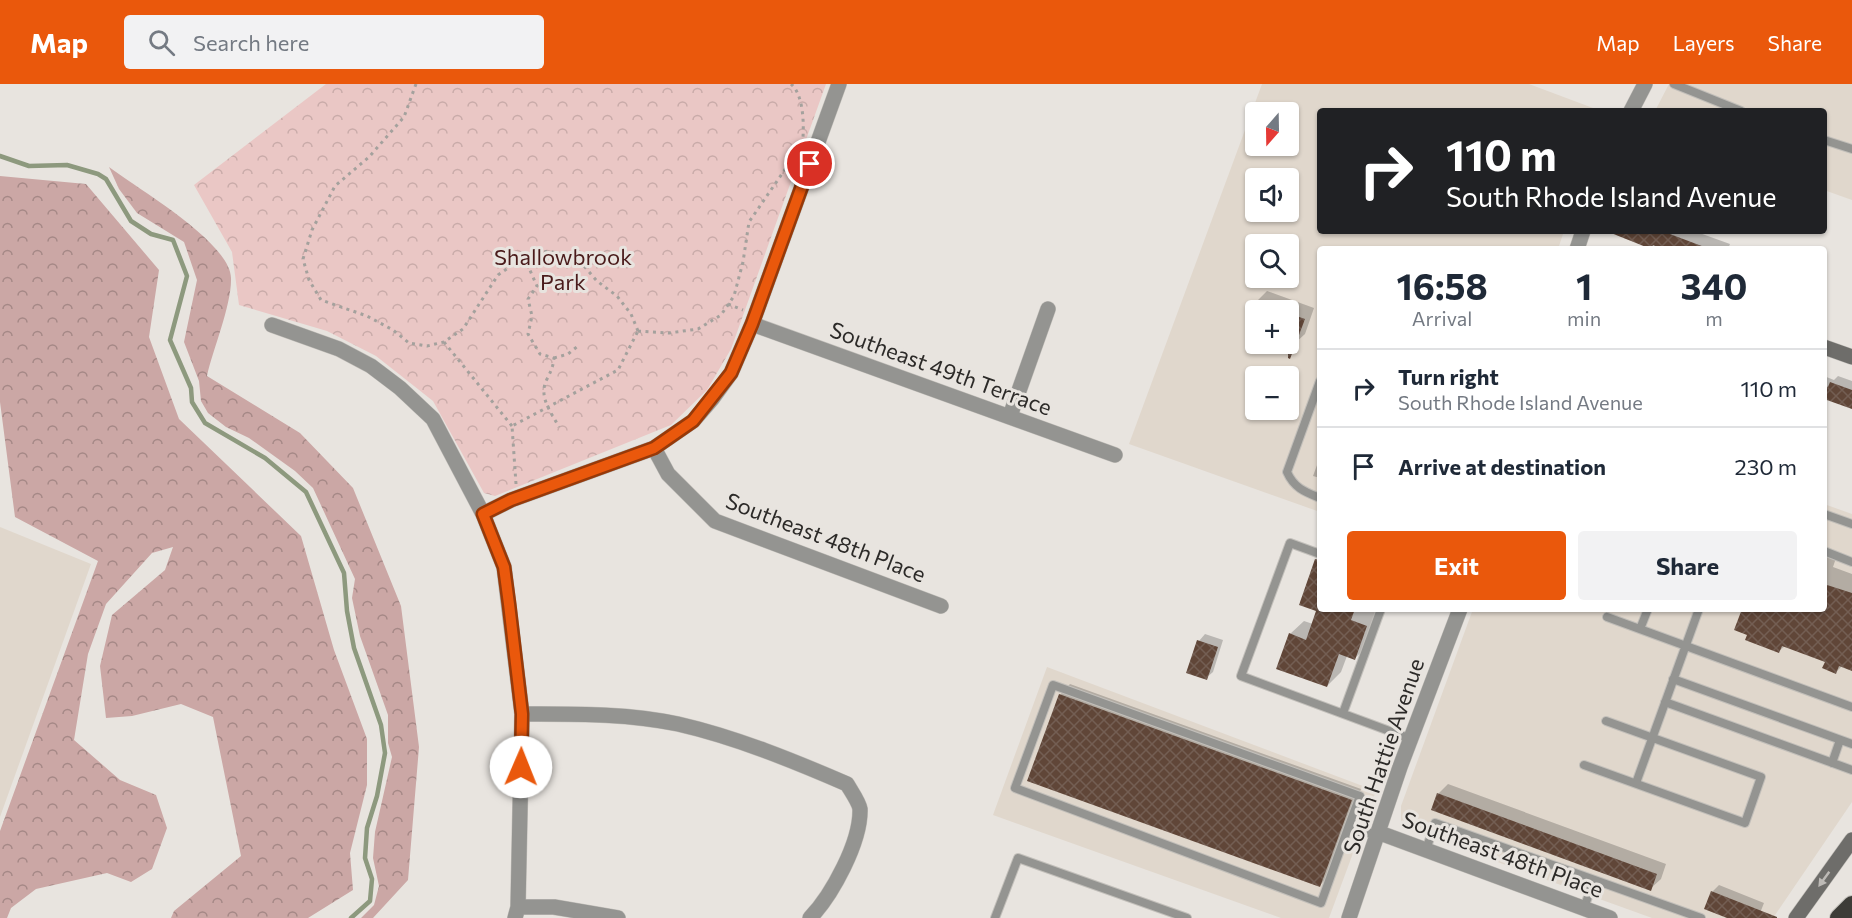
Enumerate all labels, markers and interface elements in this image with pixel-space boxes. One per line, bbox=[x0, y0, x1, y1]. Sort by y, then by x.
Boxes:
search box bbox=[124, 15, 544, 69]
text: Map bbox=[30, 25, 88, 59]
icon: search bbox=[145, 26, 178, 59]
text: Search here bbox=[193, 29, 309, 56]
text: Map bbox=[1596, 30, 1640, 55]
text: Layers bbox=[1673, 30, 1735, 55]
text: Share bbox=[1768, 30, 1822, 55]
north arrow bbox=[1245, 102, 1299, 156]
map controls bbox=[1245, 102, 1299, 420]
text: 110 m bbox=[1446, 128, 1557, 180]
icon: right bbox=[1347, 132, 1425, 210]
pin bbox=[784, 138, 835, 189]
icon: arrive bbox=[793, 147, 826, 180]
button: sound bbox=[1245, 168, 1299, 222]
text: South Rhode Island Avenue bbox=[1446, 180, 1777, 213]
button: search bbox=[1245, 234, 1299, 288]
park label: Shallowbrook Park bbox=[494, 243, 632, 295]
text: 16:58 bbox=[1396, 263, 1488, 307]
text: 1 bbox=[1576, 263, 1592, 307]
text: 340 bbox=[1681, 263, 1748, 307]
button: + bbox=[1245, 300, 1299, 354]
text: Arrival bbox=[1412, 306, 1472, 330]
text: min bbox=[1567, 306, 1601, 330]
text: m bbox=[1705, 306, 1723, 330]
street label: Southeast 49th Terrace bbox=[826, 315, 1056, 421]
text: Turn right bbox=[1398, 363, 1499, 390]
button: − bbox=[1245, 366, 1299, 420]
icon: right bbox=[1347, 372, 1380, 405]
text: 110 m bbox=[1740, 375, 1797, 402]
text: South Rhode Island Avenue bbox=[1398, 390, 1643, 414]
icon: arrive bbox=[1347, 450, 1380, 483]
text: Arrive at destination bbox=[1398, 453, 1606, 480]
text: 230 m bbox=[1734, 453, 1797, 480]
street label: Southeast 48th Place bbox=[722, 486, 930, 588]
button: Exit bbox=[1347, 531, 1566, 600]
button: Share bbox=[1578, 531, 1797, 600]
street label: South Hattie Avenue bbox=[1337, 655, 1429, 857]
position arrow bbox=[489, 735, 553, 799]
street label: Southeast 48th Place bbox=[1399, 805, 1607, 903]
one-way arrow bbox=[1819, 871, 1830, 887]

